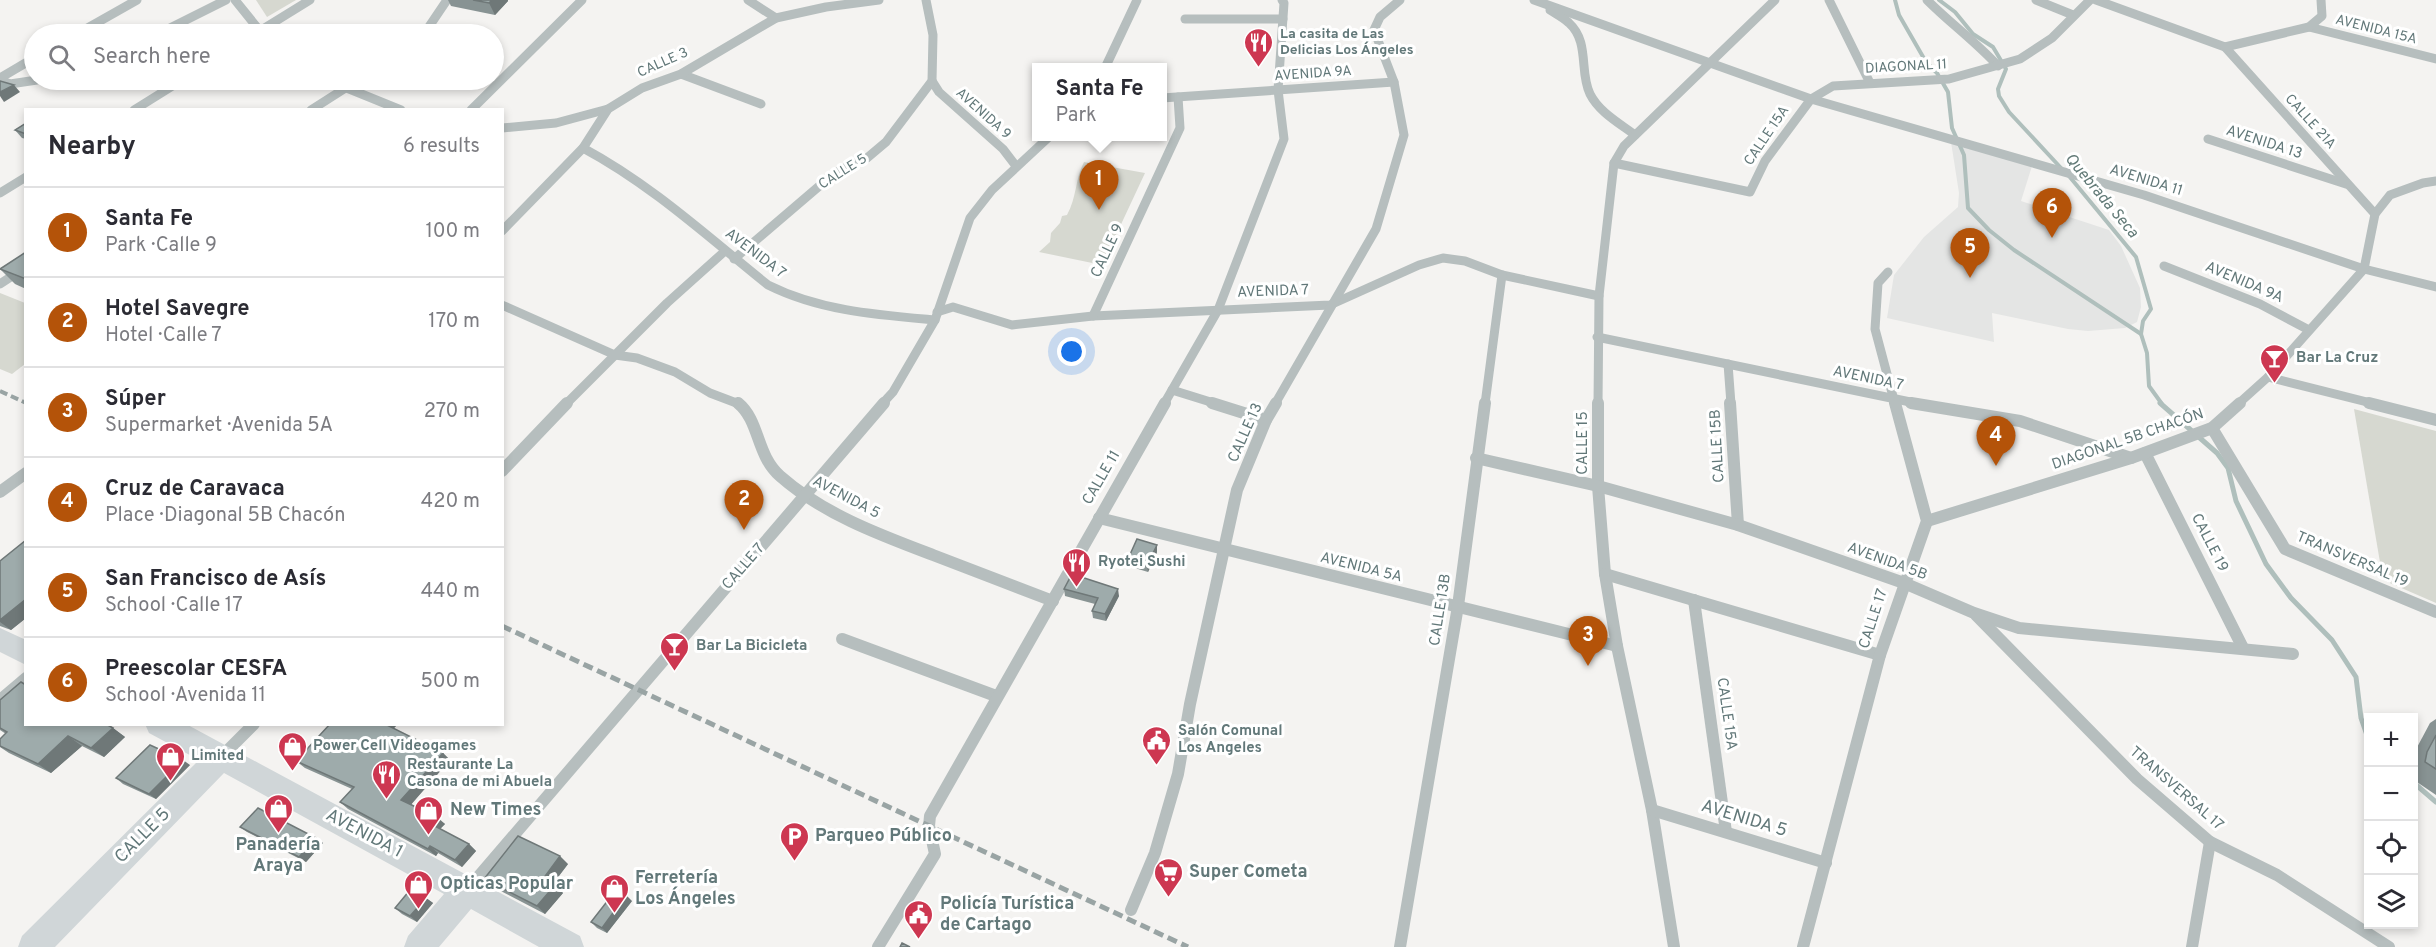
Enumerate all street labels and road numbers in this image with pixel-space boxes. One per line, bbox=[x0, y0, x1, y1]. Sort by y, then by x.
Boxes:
street label: AVENIDA 15A bbox=[2333, 12, 2419, 48]
street label: CALLE 3 bbox=[635, 44, 691, 82]
street label: DIAGONAL 11 bbox=[1865, 56, 1947, 78]
street label: AVENIDA 9A bbox=[1274, 63, 1352, 85]
street label: AVENIDA 9 bbox=[952, 85, 1014, 143]
street label: CALLE 21A bbox=[2281, 91, 2339, 153]
street label: CALLE 15A bbox=[1741, 103, 1793, 169]
street label: AVENIDA 13 bbox=[2223, 122, 2305, 164]
street label: CALLE 5 bbox=[816, 150, 870, 194]
street label: AVENIDA 11 bbox=[2107, 161, 2185, 201]
street label: CALLE 9 bbox=[1087, 221, 1129, 281]
street label: AVENIDA 7 bbox=[721, 225, 790, 283]
street label: AVENIDA 9A bbox=[2202, 258, 2286, 308]
street label: AVENIDA 7 bbox=[1237, 281, 1309, 303]
street label: AVENIDA 7 bbox=[1831, 362, 1905, 396]
street label: CALLE 13 bbox=[1224, 400, 1268, 466]
street label: DIAGONAL 5B CHACÓN bbox=[2049, 403, 2207, 475]
street label: CALLE 15B bbox=[1707, 409, 1729, 483]
street label: CALLE 15 bbox=[1574, 411, 1593, 475]
street label: CALLE 11 bbox=[1079, 447, 1125, 509]
street label: AVENIDA 5 bbox=[809, 472, 883, 524]
street label: CALLE 19 bbox=[2186, 511, 2232, 575]
street label: TRANSVERSAL 19 bbox=[2293, 528, 2411, 592]
street label: AVENIDA 5B bbox=[1844, 539, 1930, 585]
street label: CALLE 7 bbox=[719, 540, 770, 594]
street label: AVENIDA 5A bbox=[1318, 549, 1404, 587]
street label: CALLE 13B bbox=[1426, 572, 1456, 648]
street label: CALLE 17 bbox=[1855, 586, 1893, 651]
street label: CALLE 15A bbox=[1711, 676, 1741, 752]
street label: TRANSVERSAL 17 bbox=[2125, 743, 2227, 835]
street label: AVENIDA 5 bbox=[1698, 795, 1790, 843]
street label: CALLE 5 bbox=[110, 803, 176, 869]
street label: AVENIDA 1 bbox=[321, 804, 407, 864]

